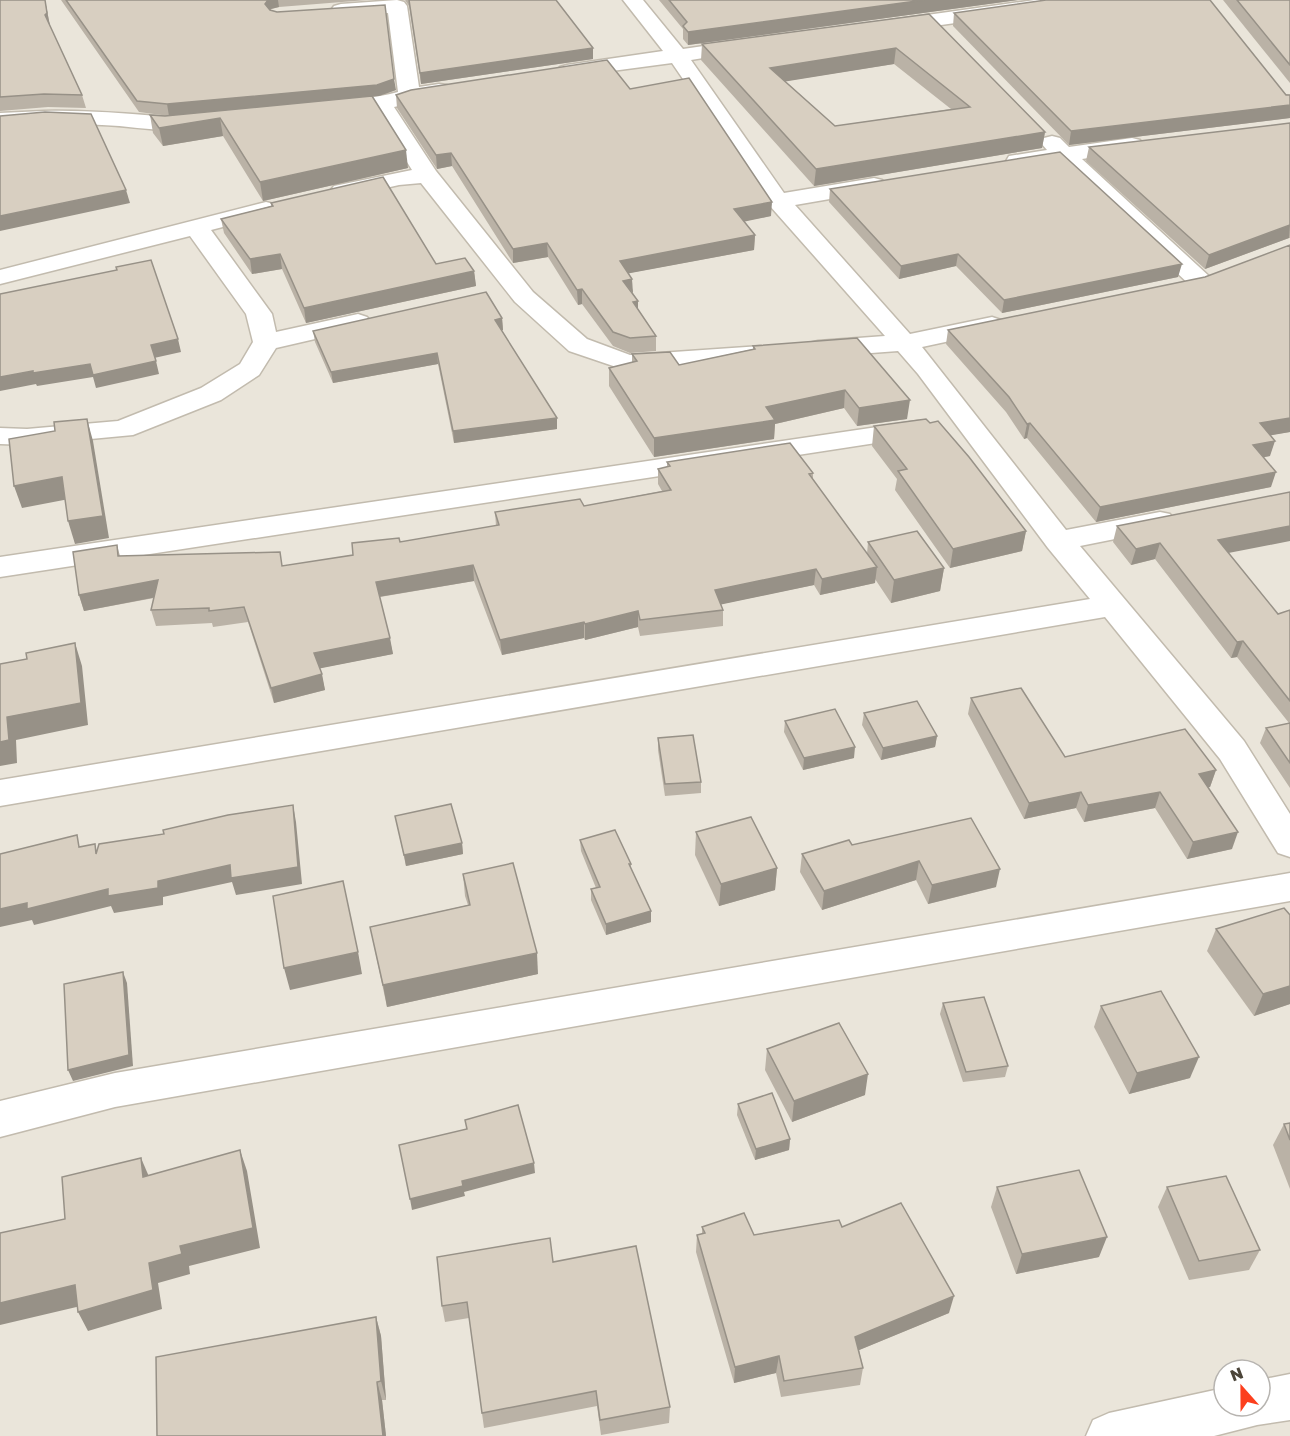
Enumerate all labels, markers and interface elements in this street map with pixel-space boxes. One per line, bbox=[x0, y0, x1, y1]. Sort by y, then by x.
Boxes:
north arrow bbox=[1212, 1358, 1272, 1418]
text: N bbox=[1227, 1362, 1246, 1386]

